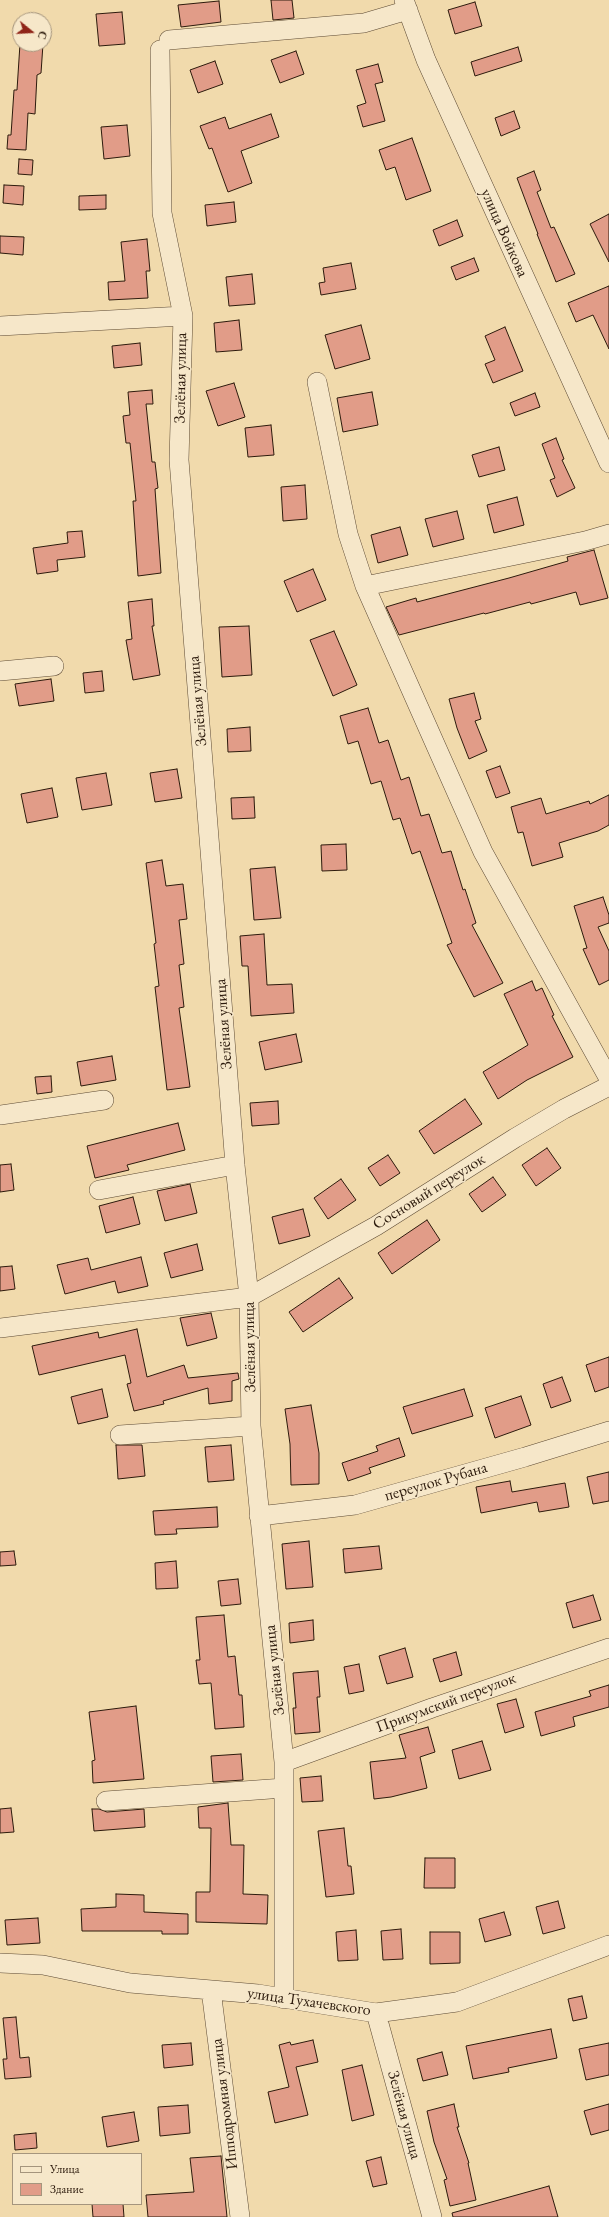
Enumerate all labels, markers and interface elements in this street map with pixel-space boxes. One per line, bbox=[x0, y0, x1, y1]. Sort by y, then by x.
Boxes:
north arrow bbox=[12, 12, 52, 52]
text: С bbox=[35, 30, 50, 41]
street label: улица Войкова bbox=[476, 186, 532, 280]
street label: Зелёная улица bbox=[171, 332, 191, 424]
street label: Зелёная улица bbox=[184, 655, 212, 747]
street label: Зелёная улица bbox=[211, 978, 237, 1070]
street label: Сосновый переулок bbox=[369, 1150, 489, 1234]
street label: Зелёная улица bbox=[240, 1301, 260, 1393]
street label: переулок Рубана bbox=[382, 1458, 490, 1506]
street label: Зелёная улица bbox=[261, 1624, 289, 1716]
street label: Прикумский переулок bbox=[373, 1669, 519, 1737]
street label: улица Тухачевского bbox=[246, 1984, 372, 2020]
street label: Ипподромная улица bbox=[207, 2037, 243, 2171]
street label: Зелёная улица bbox=[383, 2069, 425, 2161]
legend bbox=[12, 2153, 142, 2205]
text: Улица bbox=[50, 2161, 80, 2177]
text: Здание bbox=[50, 2181, 84, 2197]

